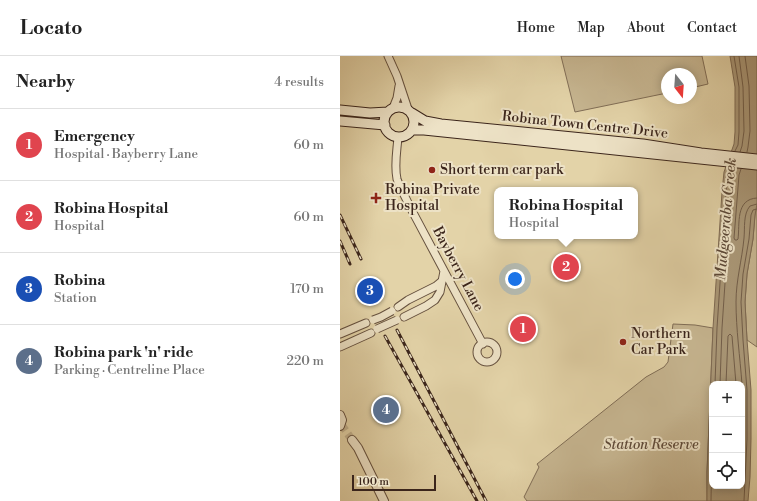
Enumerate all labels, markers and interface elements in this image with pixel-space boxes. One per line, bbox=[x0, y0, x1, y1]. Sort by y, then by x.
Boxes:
text: Locato bbox=[20, 16, 82, 40]
text: Home bbox=[517, 19, 555, 37]
text: Map bbox=[577, 19, 605, 37]
text: About bbox=[627, 19, 665, 37]
text: Contact bbox=[687, 19, 737, 37]
north arrow bbox=[661, 68, 697, 104]
text: Nearby bbox=[16, 71, 75, 93]
text: 4 results bbox=[274, 74, 324, 90]
street label: Robina Town Centre Drive bbox=[501, 107, 669, 143]
text: Emergency bbox=[54, 127, 135, 146]
text: 1 bbox=[26, 137, 32, 153]
text: 60 m bbox=[293, 137, 324, 153]
text: Hospital · Bayberry Lane bbox=[54, 146, 198, 162]
water label: Mudgeeraba Creek bbox=[711, 157, 741, 281]
place label: Short term car park bbox=[440, 161, 564, 179]
marker: Short term car park bbox=[427, 165, 437, 175]
place label: Robina Private Hospital bbox=[385, 181, 480, 215]
popup bbox=[494, 187, 638, 239]
marker: Robina Private Hospital bbox=[370, 192, 382, 204]
text: Robina Hospital bbox=[509, 196, 623, 215]
text: Robina Hospital bbox=[54, 199, 168, 218]
text: 2 bbox=[25, 209, 33, 225]
text: 60 m bbox=[293, 209, 324, 225]
text: Hospital bbox=[509, 215, 559, 231]
text: Hospital bbox=[54, 218, 104, 234]
street label: Bayberry Lane bbox=[428, 223, 488, 314]
pin: 2 bbox=[553, 252, 579, 282]
your location bbox=[505, 269, 525, 289]
text: Robina bbox=[54, 271, 105, 290]
pin: 3 bbox=[357, 276, 383, 306]
text: 3 bbox=[25, 281, 33, 297]
text: 170 m bbox=[290, 281, 324, 297]
text: Station bbox=[54, 290, 97, 306]
pin: 1 bbox=[510, 314, 536, 344]
place label: Northern Car Park bbox=[631, 325, 691, 359]
marker: Northern Car Park bbox=[618, 337, 628, 347]
text: Robina park 'n' ride bbox=[54, 343, 193, 362]
text: 4 bbox=[25, 353, 33, 369]
text: 220 m bbox=[286, 353, 324, 369]
text: Parking · Centreline Place bbox=[54, 362, 205, 378]
map controls bbox=[709, 381, 745, 489]
button: + bbox=[709, 381, 745, 417]
pin: 4 bbox=[373, 395, 399, 425]
button: − bbox=[709, 417, 745, 453]
park label: Station Reserve bbox=[604, 436, 699, 454]
button: locate bbox=[709, 453, 745, 489]
scale bar bbox=[352, 473, 436, 492]
text: 100 m bbox=[358, 475, 389, 489]

